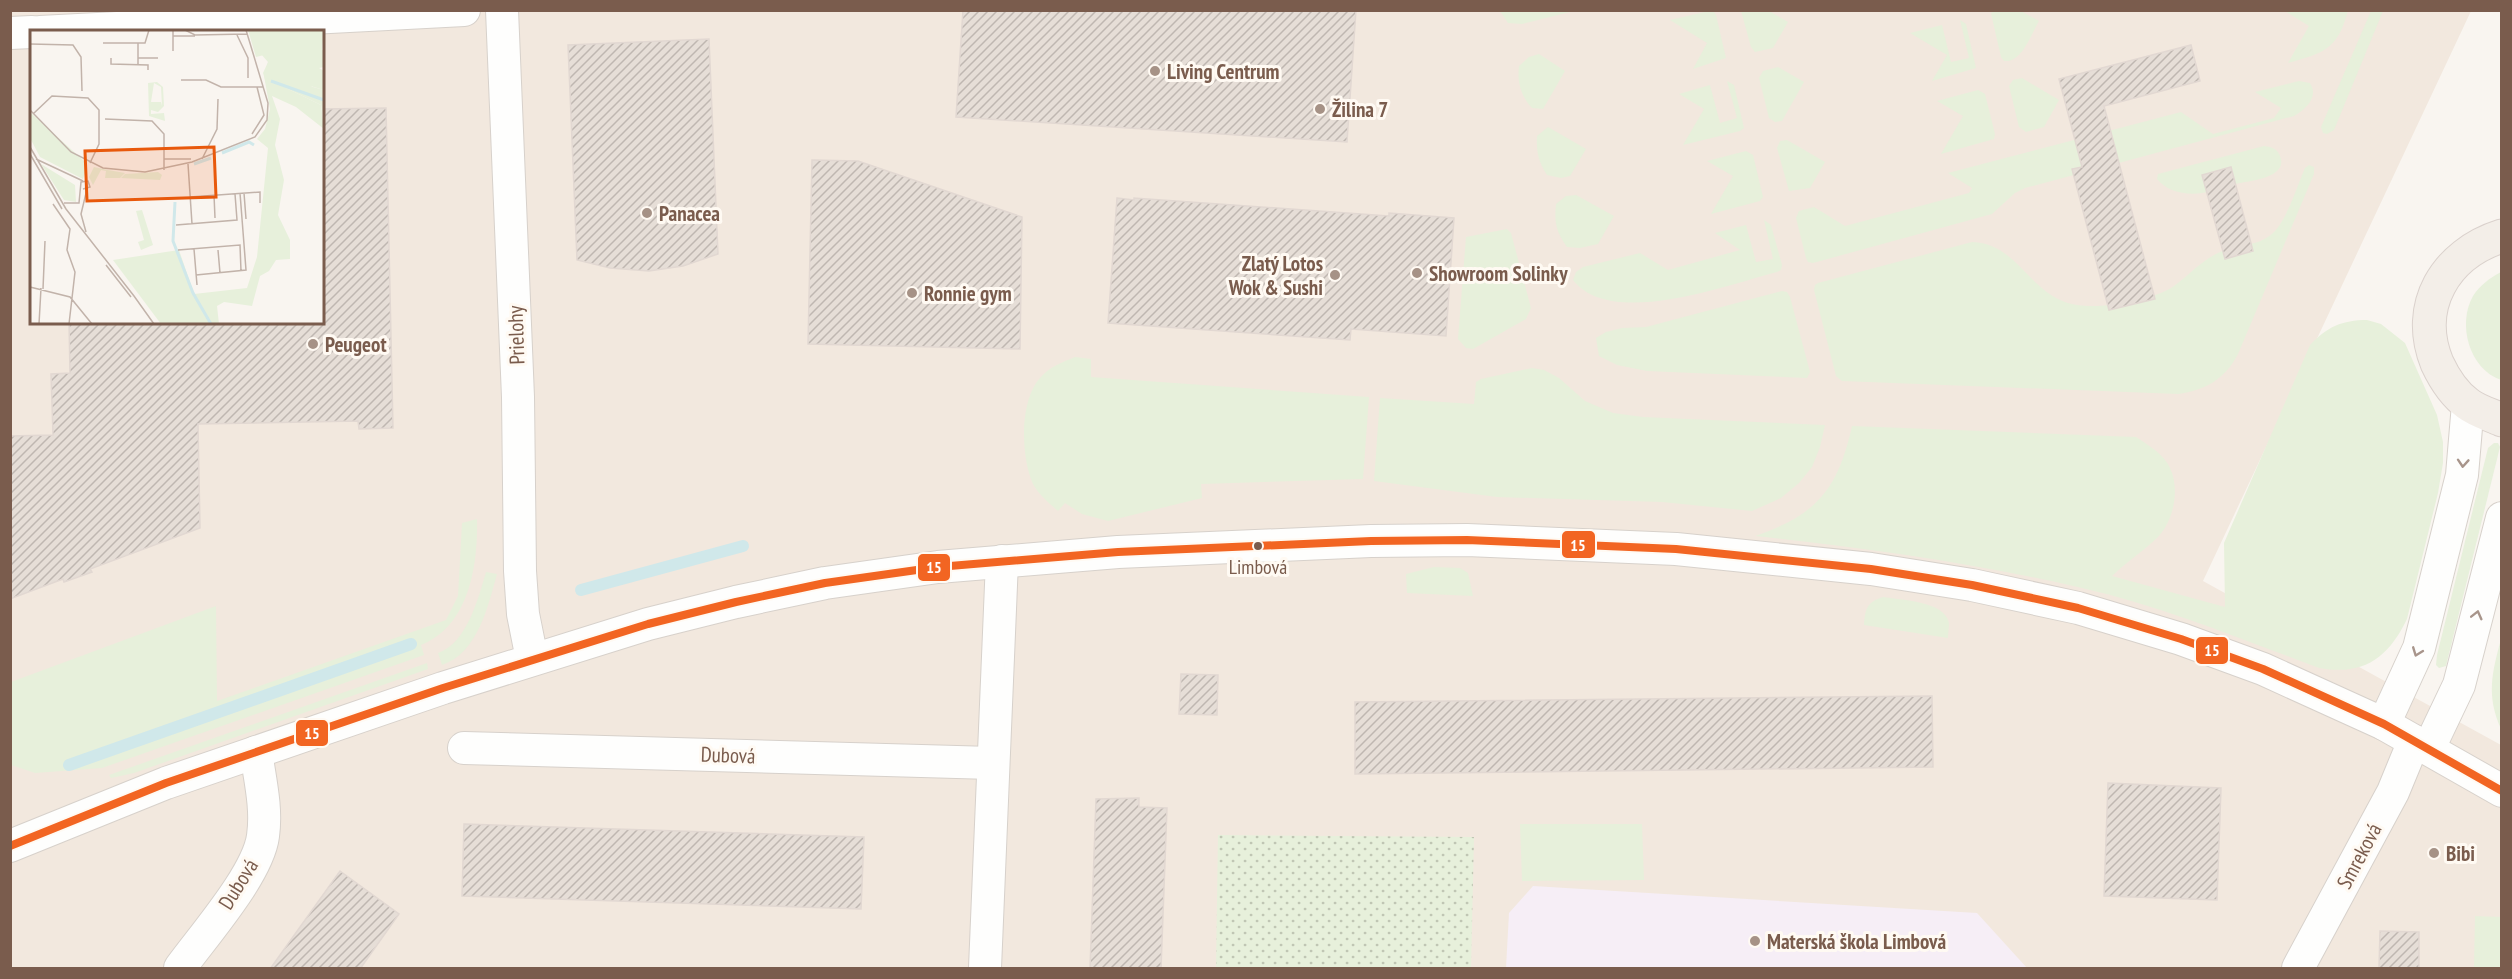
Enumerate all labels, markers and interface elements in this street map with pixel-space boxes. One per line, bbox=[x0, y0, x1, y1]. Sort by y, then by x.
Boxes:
inset map bbox=[30, 30, 324, 324]
place label: Living Centrum bbox=[1167, 58, 1280, 85]
marker: Living Centrum bbox=[1148, 64, 1162, 78]
place label: Žilina 7 bbox=[1332, 96, 1388, 123]
marker: Žilina 7 bbox=[1313, 102, 1327, 116]
place label: Panacea bbox=[659, 200, 720, 227]
marker: Panacea bbox=[640, 206, 654, 220]
place label: Zlatý Lotos Wok & Sushi bbox=[1228, 250, 1323, 301]
place label: Showroom Solinky bbox=[1429, 260, 1568, 287]
marker: Showroom Solinky bbox=[1410, 266, 1424, 280]
marker: Zlatý Lotos Wok & Sushi bbox=[1328, 268, 1342, 282]
place label: Ronnie gym bbox=[924, 280, 1012, 307]
marker: Ronnie gym bbox=[905, 286, 919, 300]
street label: Prielohy bbox=[501, 305, 531, 365]
place label: Peugeot bbox=[325, 331, 387, 358]
marker: Peugeot bbox=[306, 337, 320, 351]
one-way arrow bbox=[2457, 458, 2470, 467]
line badge: 15 bbox=[1561, 530, 1596, 559]
text: 15 bbox=[1570, 535, 1586, 555]
marker: Limbová bbox=[1252, 540, 1264, 552]
line badge: 15 bbox=[917, 553, 951, 582]
place label: Limbová bbox=[1229, 554, 1287, 580]
text: 15 bbox=[926, 557, 942, 577]
one-way arrow bbox=[2470, 610, 2482, 621]
line badge: 15 bbox=[2195, 636, 2229, 665]
text: 15 bbox=[2204, 640, 2220, 660]
one-way arrow bbox=[2412, 645, 2424, 656]
line badge: 15 bbox=[295, 719, 329, 747]
text: 15 bbox=[304, 723, 320, 743]
street label: Dubová bbox=[700, 741, 756, 769]
street label: Smreková bbox=[2331, 819, 2387, 893]
place label: Bibi bbox=[2446, 840, 2475, 867]
marker: Bibi bbox=[2427, 846, 2441, 860]
street label: Dubová bbox=[212, 854, 264, 914]
place label: Materská škola Limbová bbox=[1767, 928, 1946, 955]
marker: Materská škola Limbová bbox=[1748, 934, 1762, 948]

